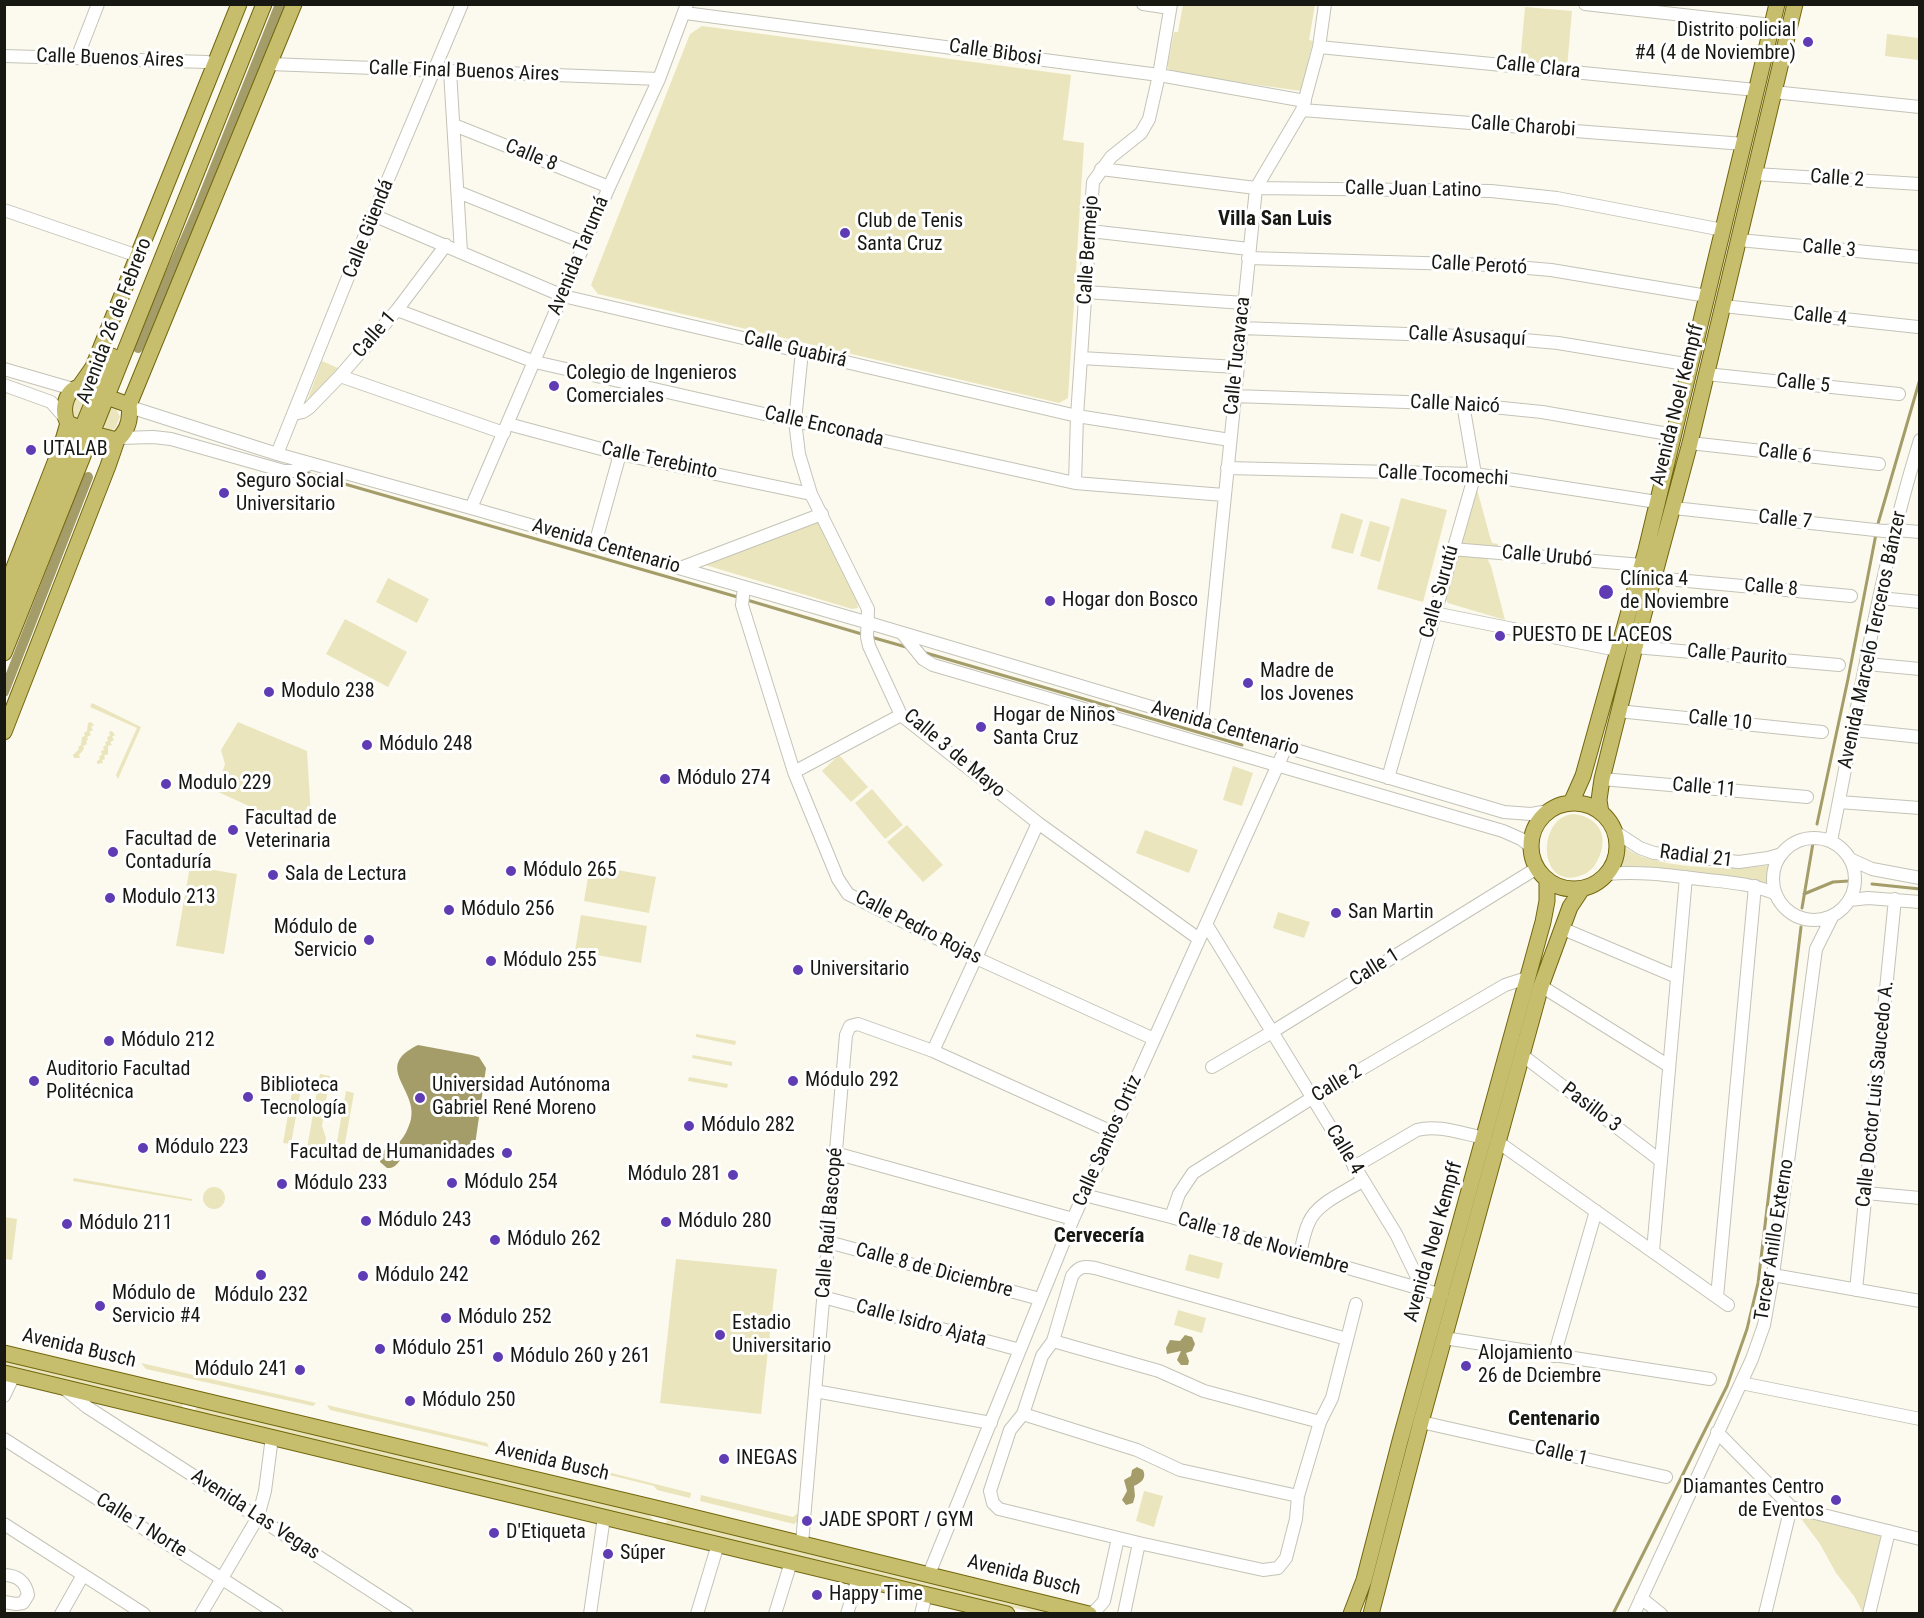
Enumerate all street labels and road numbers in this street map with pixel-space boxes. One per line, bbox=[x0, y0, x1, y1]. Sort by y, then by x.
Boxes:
street label: Calle Bibosi bbox=[947, 35, 1043, 71]
street label: Calle Buenos Aires bbox=[36, 44, 184, 74]
street label: Calle Clara bbox=[1495, 52, 1581, 84]
street label: Calle Final Buenos Aires bbox=[368, 57, 560, 87]
street label: Calle Charobi bbox=[1470, 111, 1576, 143]
street label: Calle 8 bbox=[502, 135, 560, 177]
street label: Calle 2 bbox=[1809, 165, 1865, 193]
street label: Calle Güendá bbox=[338, 176, 400, 282]
street label: Calle Juan Latino bbox=[1345, 177, 1481, 203]
street label: Avenida Tarumá bbox=[543, 193, 615, 319]
street label: Calle Bermejo bbox=[1073, 195, 1105, 305]
street label: Avenida 26 de Febrero bbox=[72, 235, 158, 407]
street label: Calle 3 bbox=[1801, 235, 1857, 263]
street label: Calle Perotó bbox=[1430, 252, 1528, 280]
street label: Calle Tucavaca bbox=[1220, 296, 1256, 416]
street label: Calle 4 bbox=[1792, 302, 1848, 332]
street label: Calle 1 bbox=[348, 307, 402, 363]
street label: Calle Asusaquí bbox=[1408, 322, 1526, 352]
street label: Avenida Noel Kempff bbox=[1646, 322, 1710, 488]
street label: Calle Guabirá bbox=[741, 327, 849, 373]
street label: Calle 5 bbox=[1775, 369, 1831, 399]
street label: Calle Naicó bbox=[1409, 391, 1501, 419]
street label: Calle Enconada bbox=[762, 402, 886, 452]
street label: Calle Terebinto bbox=[599, 437, 719, 485]
street label: Calle 6 bbox=[1757, 439, 1813, 469]
street label: Calle Tocomechi bbox=[1377, 461, 1509, 491]
street label: Calle 7 bbox=[1757, 505, 1813, 535]
street label: Avenida Marcelo Terceros Bánzer bbox=[1834, 509, 1912, 771]
street label: Avenida Centenario bbox=[529, 514, 683, 580]
street label: Calle Urubó bbox=[1501, 541, 1593, 573]
street label: Calle Surutú bbox=[1415, 543, 1465, 641]
street label: Calle 8 bbox=[1743, 574, 1799, 602]
street label: Calle Paurito bbox=[1686, 640, 1788, 672]
street label: Avenida Centenario bbox=[1148, 696, 1302, 762]
street label: Calle 3 de Mayo bbox=[898, 705, 1010, 803]
street label: Calle 10 bbox=[1687, 706, 1753, 736]
street label: Calle 11 bbox=[1671, 773, 1737, 803]
street label: Radial 21 bbox=[1658, 841, 1734, 873]
street label: Calle Pedro Rojas bbox=[851, 886, 985, 970]
street label: Calle 1 bbox=[1346, 944, 1404, 992]
street label: Calle Doctor Luis Saucedo A. bbox=[1852, 979, 1900, 1209]
street label: Calle 2 bbox=[1308, 1060, 1366, 1108]
street label: Calle Santos Ortiz bbox=[1068, 1072, 1148, 1210]
street label: Pasillo 3 bbox=[1557, 1078, 1625, 1138]
street label: Calle 4 bbox=[1320, 1121, 1368, 1179]
street label: Calle Raúl Bascopé bbox=[811, 1147, 849, 1299]
street label: Tercer Anillo Externo bbox=[1750, 1157, 1800, 1323]
street label: Avenida Noel Kempff bbox=[1400, 1159, 1468, 1325]
street label: Calle 18 de Noviembre bbox=[1174, 1208, 1352, 1280]
street label: Calle 8 de Diciembre bbox=[853, 1238, 1015, 1304]
street label: Calle Isidro Ajata bbox=[853, 1295, 989, 1353]
street label: Avenida Busch bbox=[20, 1324, 138, 1374]
street label: Calle 1 bbox=[1532, 1436, 1590, 1472]
street label: Avenida Busch bbox=[493, 1437, 611, 1487]
street label: Avenida Las Vegas bbox=[186, 1464, 324, 1566]
street label: Calle 1 Norte bbox=[91, 1489, 191, 1563]
street label: Avenida Busch bbox=[965, 1550, 1083, 1602]

